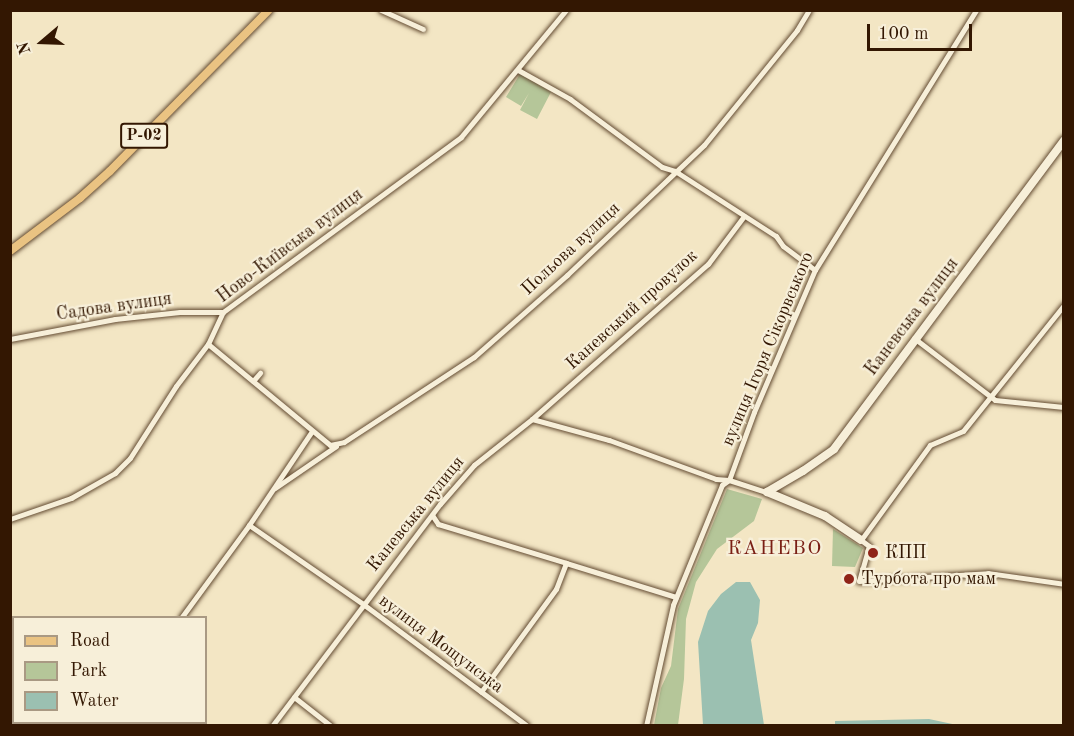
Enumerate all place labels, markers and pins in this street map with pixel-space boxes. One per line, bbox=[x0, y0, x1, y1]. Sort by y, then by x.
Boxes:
place label: КПП bbox=[885, 542, 926, 564]
marker: КПП bbox=[866, 546, 880, 560]
place label: Турбота про мам bbox=[861, 568, 996, 590]
marker: Турбота про мам bbox=[842, 572, 856, 586]

